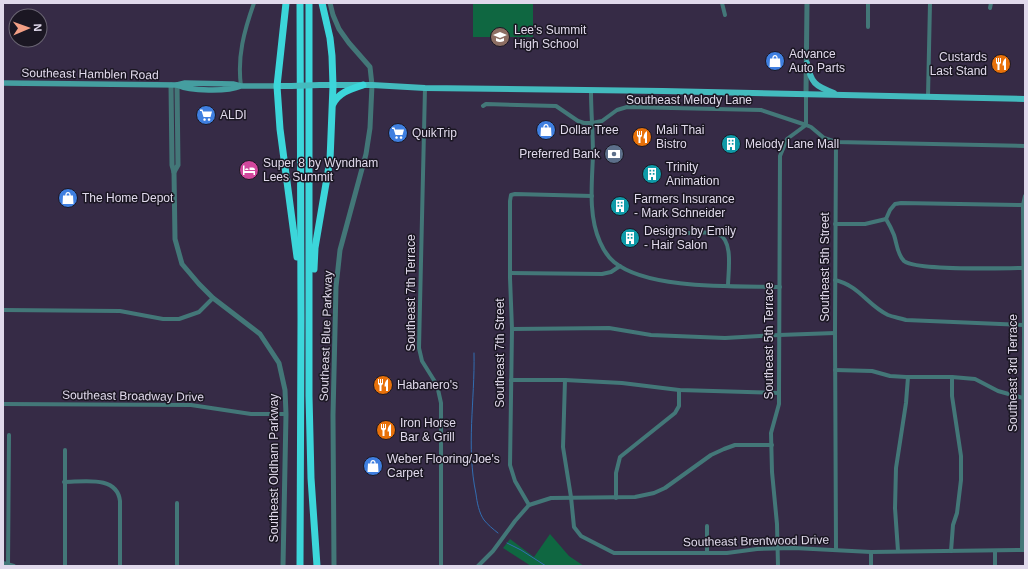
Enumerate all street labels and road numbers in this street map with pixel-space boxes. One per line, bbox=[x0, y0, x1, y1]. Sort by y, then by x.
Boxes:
street label: Southeast Hamblen Road bbox=[21, 66, 159, 82]
street label: Southeast Melody Lane bbox=[626, 93, 752, 107]
street label: Southeast 5th Street bbox=[818, 212, 832, 322]
street label: Southeast 7th Terrace bbox=[404, 234, 418, 352]
street label: Southeast Blue Parkway bbox=[317, 270, 335, 402]
street label: Southeast 5th Terrace bbox=[762, 282, 776, 400]
street label: Southeast 7th Street bbox=[493, 298, 507, 408]
street label: Southeast 3rd Terrace bbox=[1006, 314, 1020, 432]
street label: Southeast Broadway Drive bbox=[62, 388, 204, 404]
street label: Southeast Oldham Parkway bbox=[267, 394, 281, 542]
street label: Southeast Brentwood Drive bbox=[683, 533, 829, 549]

